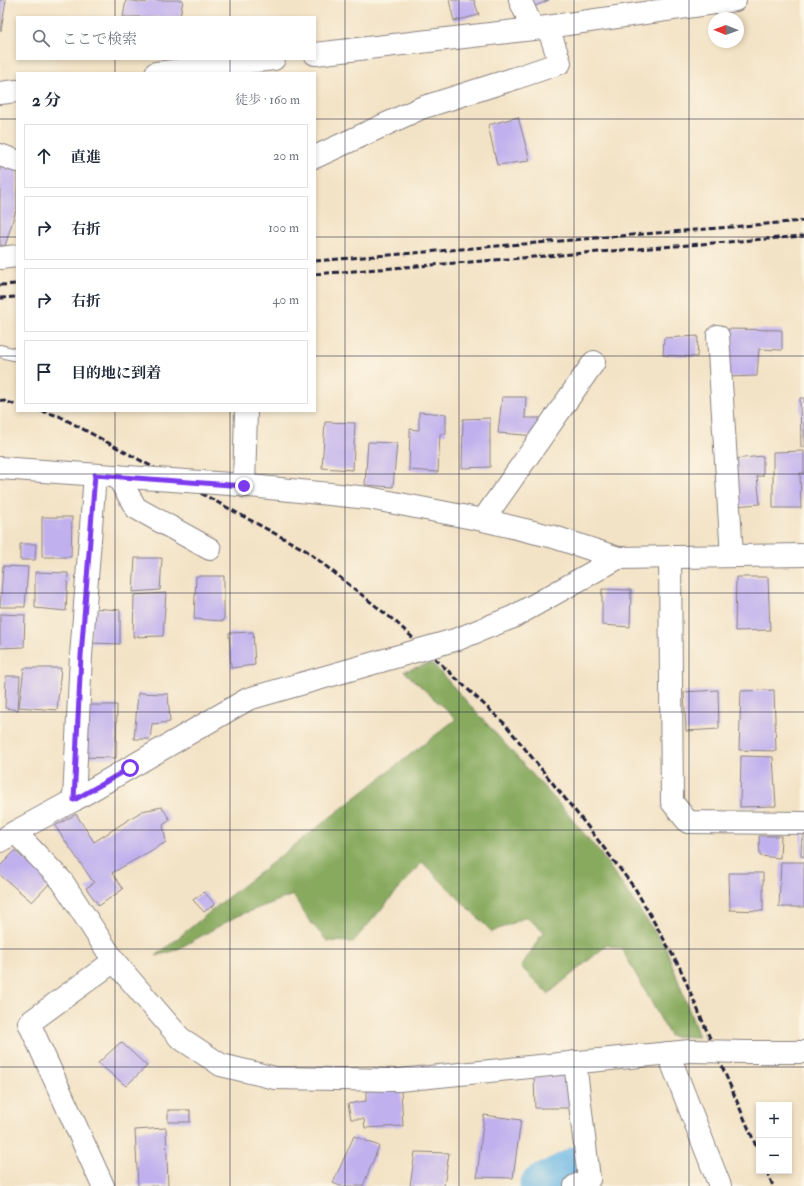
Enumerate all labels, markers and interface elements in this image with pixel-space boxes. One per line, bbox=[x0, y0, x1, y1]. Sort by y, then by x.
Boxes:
north arrow bbox=[708, 12, 744, 48]
search box bbox=[16, 16, 316, 60]
icon: search bbox=[30, 27, 52, 49]
text: ここで検索 bbox=[62, 30, 137, 49]
text: 2 分 bbox=[32, 90, 61, 111]
text: 徒歩 · 160 m bbox=[235, 92, 300, 108]
icon: ahead bbox=[33, 145, 55, 167]
text: 直進 bbox=[71, 148, 101, 167]
text: 20 m bbox=[273, 148, 299, 164]
icon: right bbox=[33, 217, 55, 239]
text: 右折 bbox=[71, 220, 101, 239]
text: 100 m bbox=[268, 220, 299, 236]
icon: right bbox=[33, 289, 55, 311]
text: 右折 bbox=[71, 292, 101, 311]
text: 40 m bbox=[273, 292, 299, 308]
icon: arrive bbox=[33, 361, 55, 383]
text: 目的地に到着 bbox=[71, 364, 161, 383]
route end bbox=[235, 477, 253, 495]
route start bbox=[121, 759, 139, 777]
map controls bbox=[756, 1102, 792, 1174]
button: + bbox=[756, 1102, 792, 1138]
button: − bbox=[756, 1138, 792, 1174]

